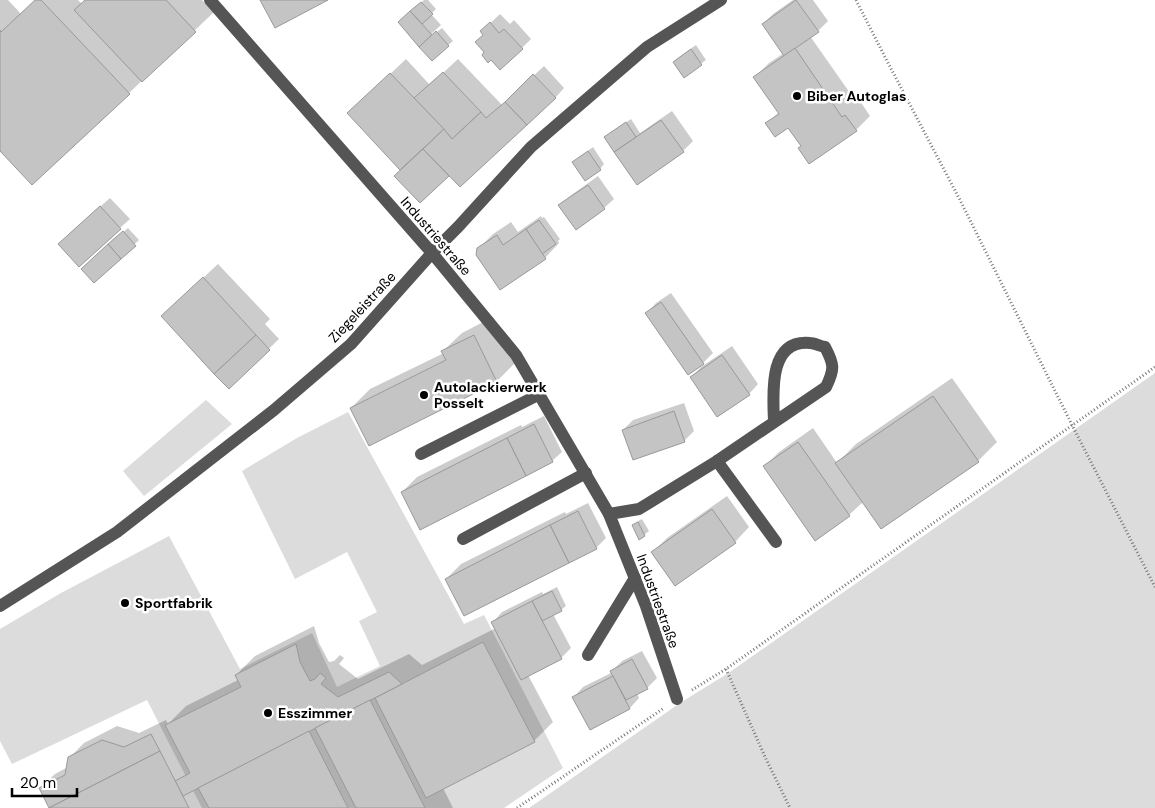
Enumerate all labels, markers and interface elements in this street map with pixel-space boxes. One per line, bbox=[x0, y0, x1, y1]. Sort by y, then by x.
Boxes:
place label: Biber Autoglas bbox=[807, 87, 907, 105]
marker: Biber Autoglas bbox=[791, 90, 803, 102]
street label: Industriestraße bbox=[397, 193, 475, 279]
street label: Ziegeleistraße bbox=[324, 268, 400, 346]
place label: Autolackierwerk Posselt bbox=[434, 378, 547, 412]
marker: Autolackierwerk Posselt bbox=[418, 389, 430, 401]
street label: Industriestraße bbox=[633, 551, 683, 651]
place label: Sportfabrik bbox=[135, 594, 213, 612]
marker: Sportfabrik bbox=[119, 597, 131, 609]
place label: Esszimmer bbox=[278, 704, 353, 722]
marker: Esszimmer bbox=[262, 707, 274, 719]
scale bar bbox=[12, 766, 78, 798]
text: 20 m bbox=[20, 773, 56, 793]

